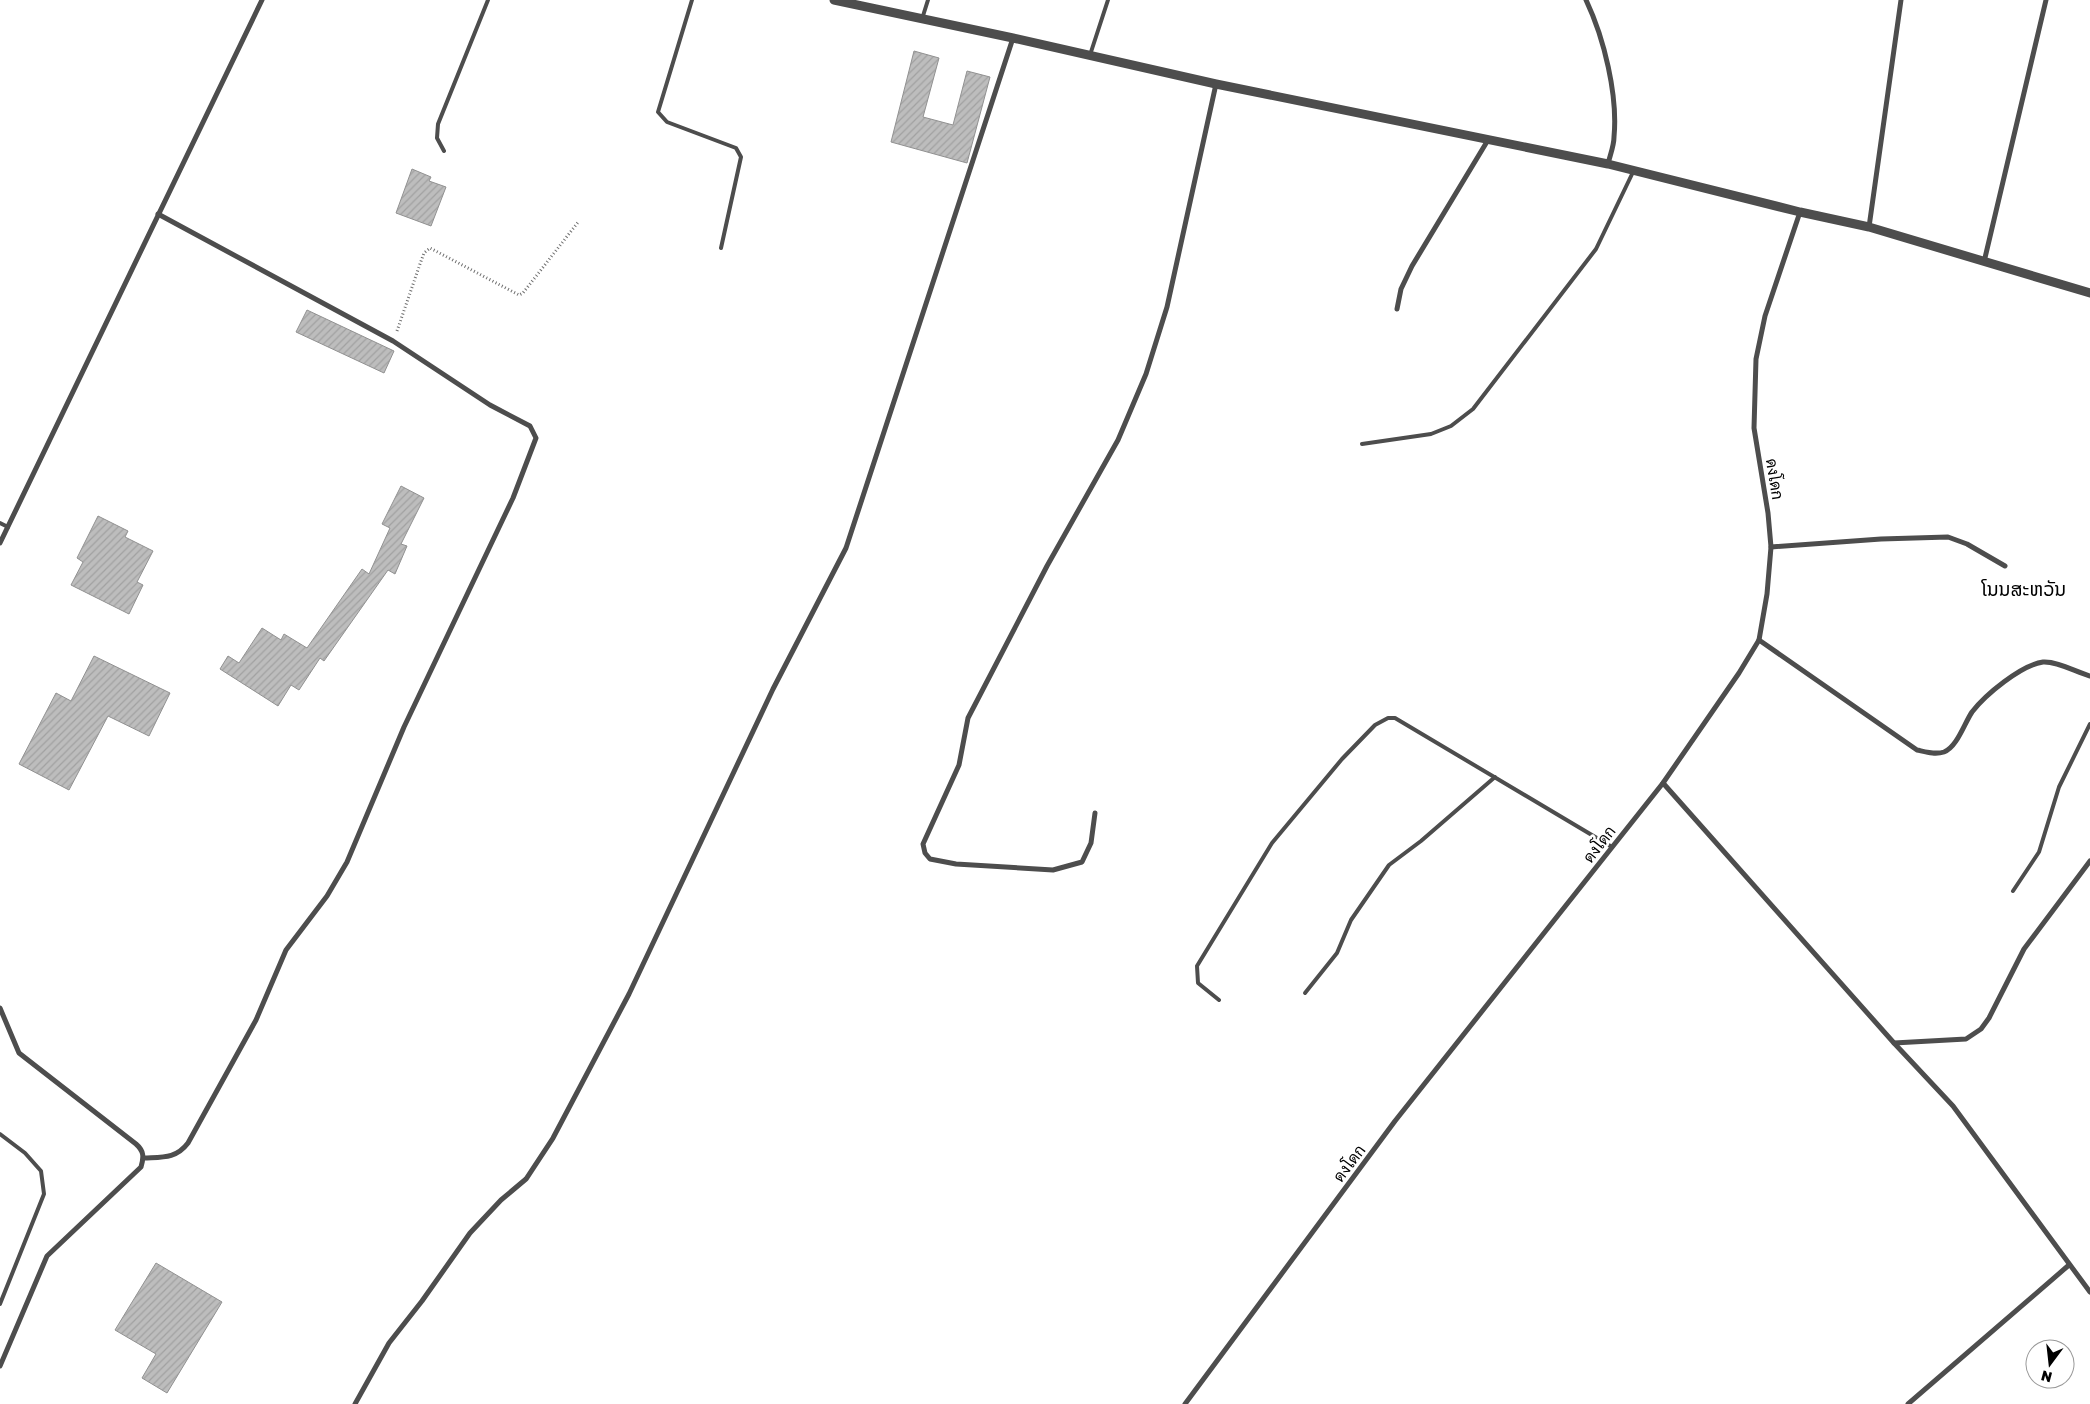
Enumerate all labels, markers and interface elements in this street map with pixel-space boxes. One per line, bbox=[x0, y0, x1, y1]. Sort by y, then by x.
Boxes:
street label: ดงโดก bbox=[1762, 457, 1789, 501]
district label: ໂນນສະຫວັນ bbox=[1981, 577, 2066, 600]
street label: ดงโดก bbox=[1578, 821, 1620, 867]
street label: ดงโดก bbox=[1328, 1140, 1369, 1186]
north arrow bbox=[2025, 1339, 2075, 1389]
text: N bbox=[2039, 1367, 2054, 1387]

